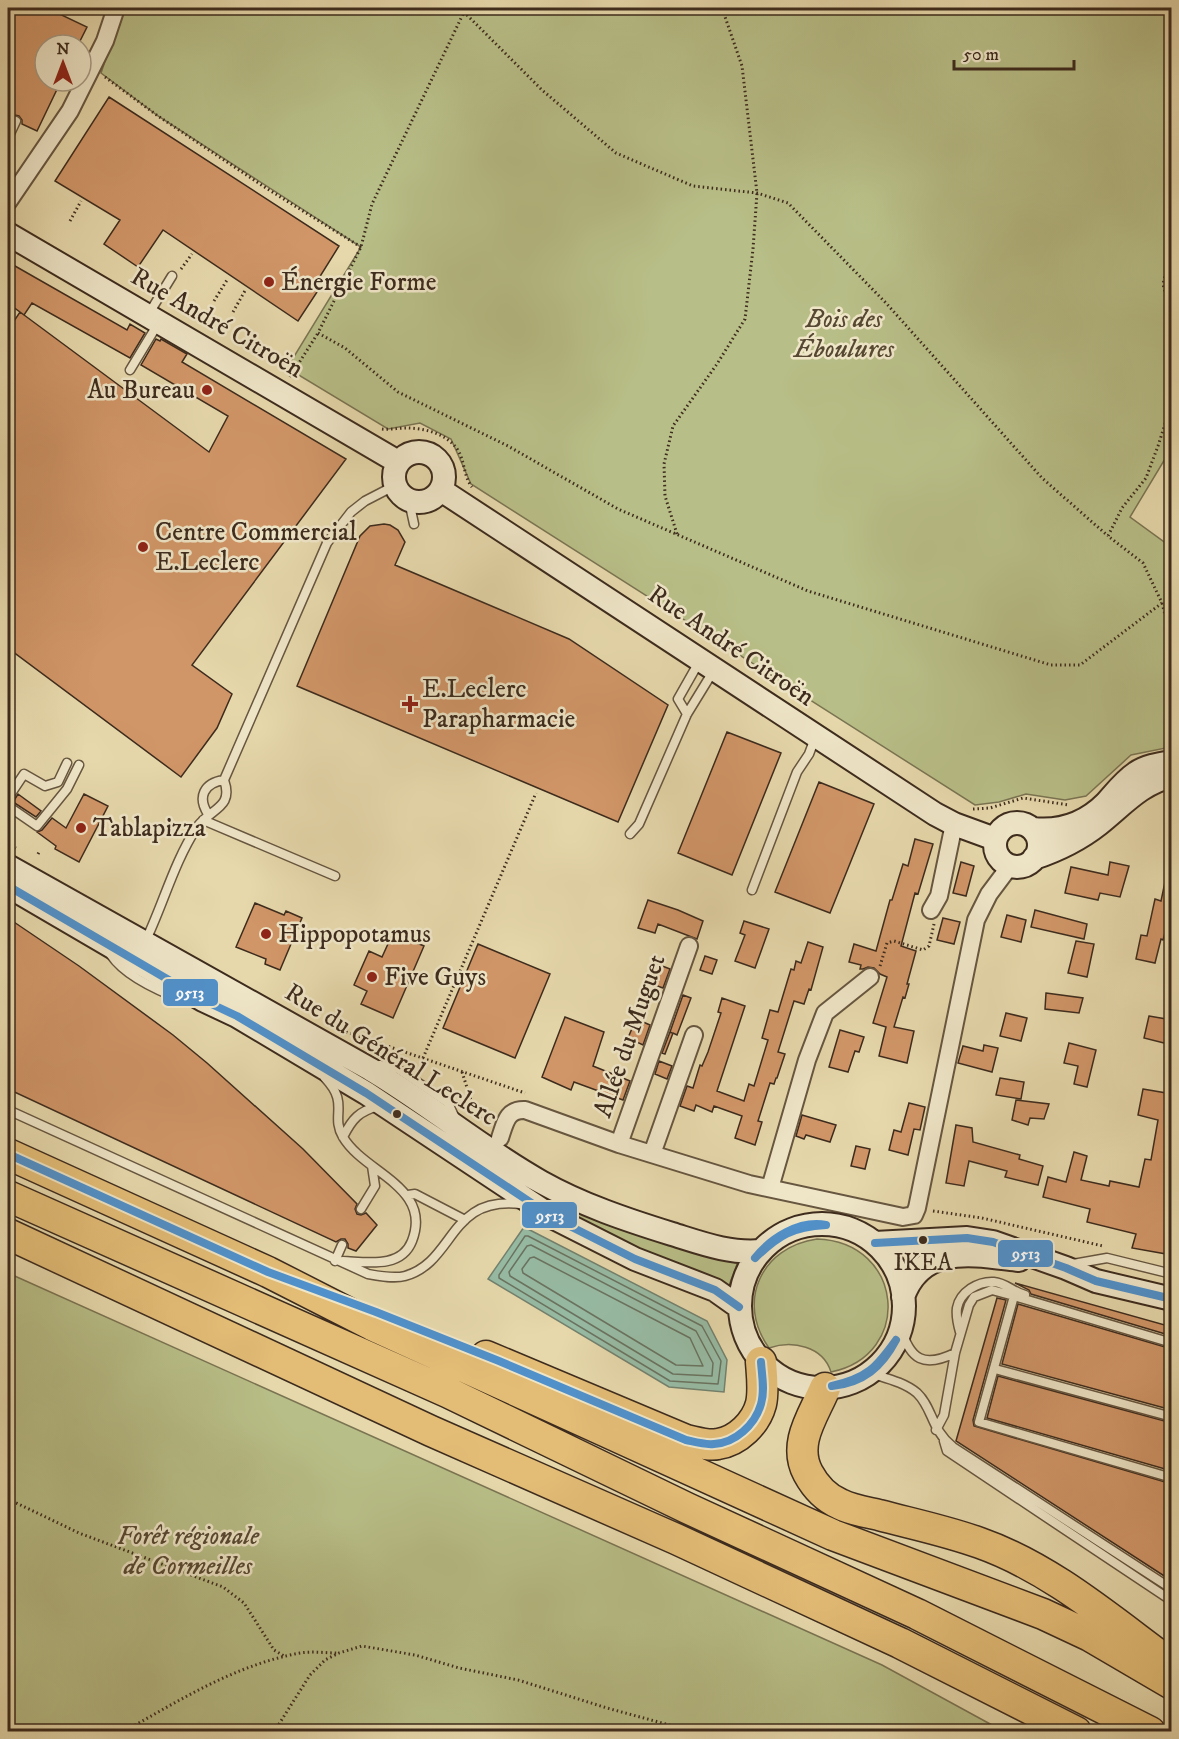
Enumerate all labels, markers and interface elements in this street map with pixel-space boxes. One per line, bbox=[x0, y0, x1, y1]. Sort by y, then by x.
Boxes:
north arrow bbox=[33, 33, 93, 93]
scale bar bbox=[954, 33, 1074, 71]
text: N bbox=[56, 39, 70, 59]
text: 50 m bbox=[963, 44, 999, 66]
street label: Rue André Citroën bbox=[125, 260, 310, 386]
place label: Énergie Forme bbox=[281, 266, 437, 299]
marker: Énergie Forme bbox=[262, 275, 276, 289]
park label: Bois des Éboulures bbox=[792, 303, 895, 366]
place label: Au Bureau bbox=[87, 374, 195, 407]
marker: Au Bureau bbox=[200, 383, 214, 397]
place label: Centre Commercial E.Leclerc bbox=[155, 516, 357, 579]
marker: Centre Commercial E.Leclerc bbox=[136, 540, 150, 554]
street label: Rue André Citroën bbox=[641, 578, 821, 714]
place label: E.Leclerc Parapharmacie bbox=[422, 673, 575, 736]
marker: E.Leclerc Parapharmacie bbox=[403, 697, 417, 711]
place label: Tablapizza bbox=[93, 812, 206, 845]
marker: Tablapizza bbox=[74, 821, 88, 835]
place label: Hippopotamus bbox=[278, 918, 431, 951]
marker: Hippopotamus bbox=[259, 927, 273, 941]
street label: Allée du Muguet bbox=[587, 950, 673, 1122]
place label: Five Guys bbox=[384, 961, 486, 994]
marker: Five Guys bbox=[365, 970, 379, 984]
street label: Rue du Général Leclerc bbox=[279, 976, 503, 1134]
line badge: 9513 bbox=[162, 978, 219, 1007]
text: 9513 bbox=[175, 983, 204, 1003]
unlabelled marker bbox=[391, 1108, 403, 1120]
line badge: 9513 bbox=[521, 1201, 578, 1229]
text: 9513 bbox=[535, 1206, 564, 1226]
marker: IKEA bbox=[917, 1234, 929, 1246]
line badge: 9513 bbox=[997, 1239, 1054, 1268]
text: 9513 bbox=[1011, 1244, 1040, 1264]
place label: IKEA bbox=[893, 1248, 953, 1278]
park label: Forêt régionale de Cormeilles bbox=[117, 1520, 260, 1583]

